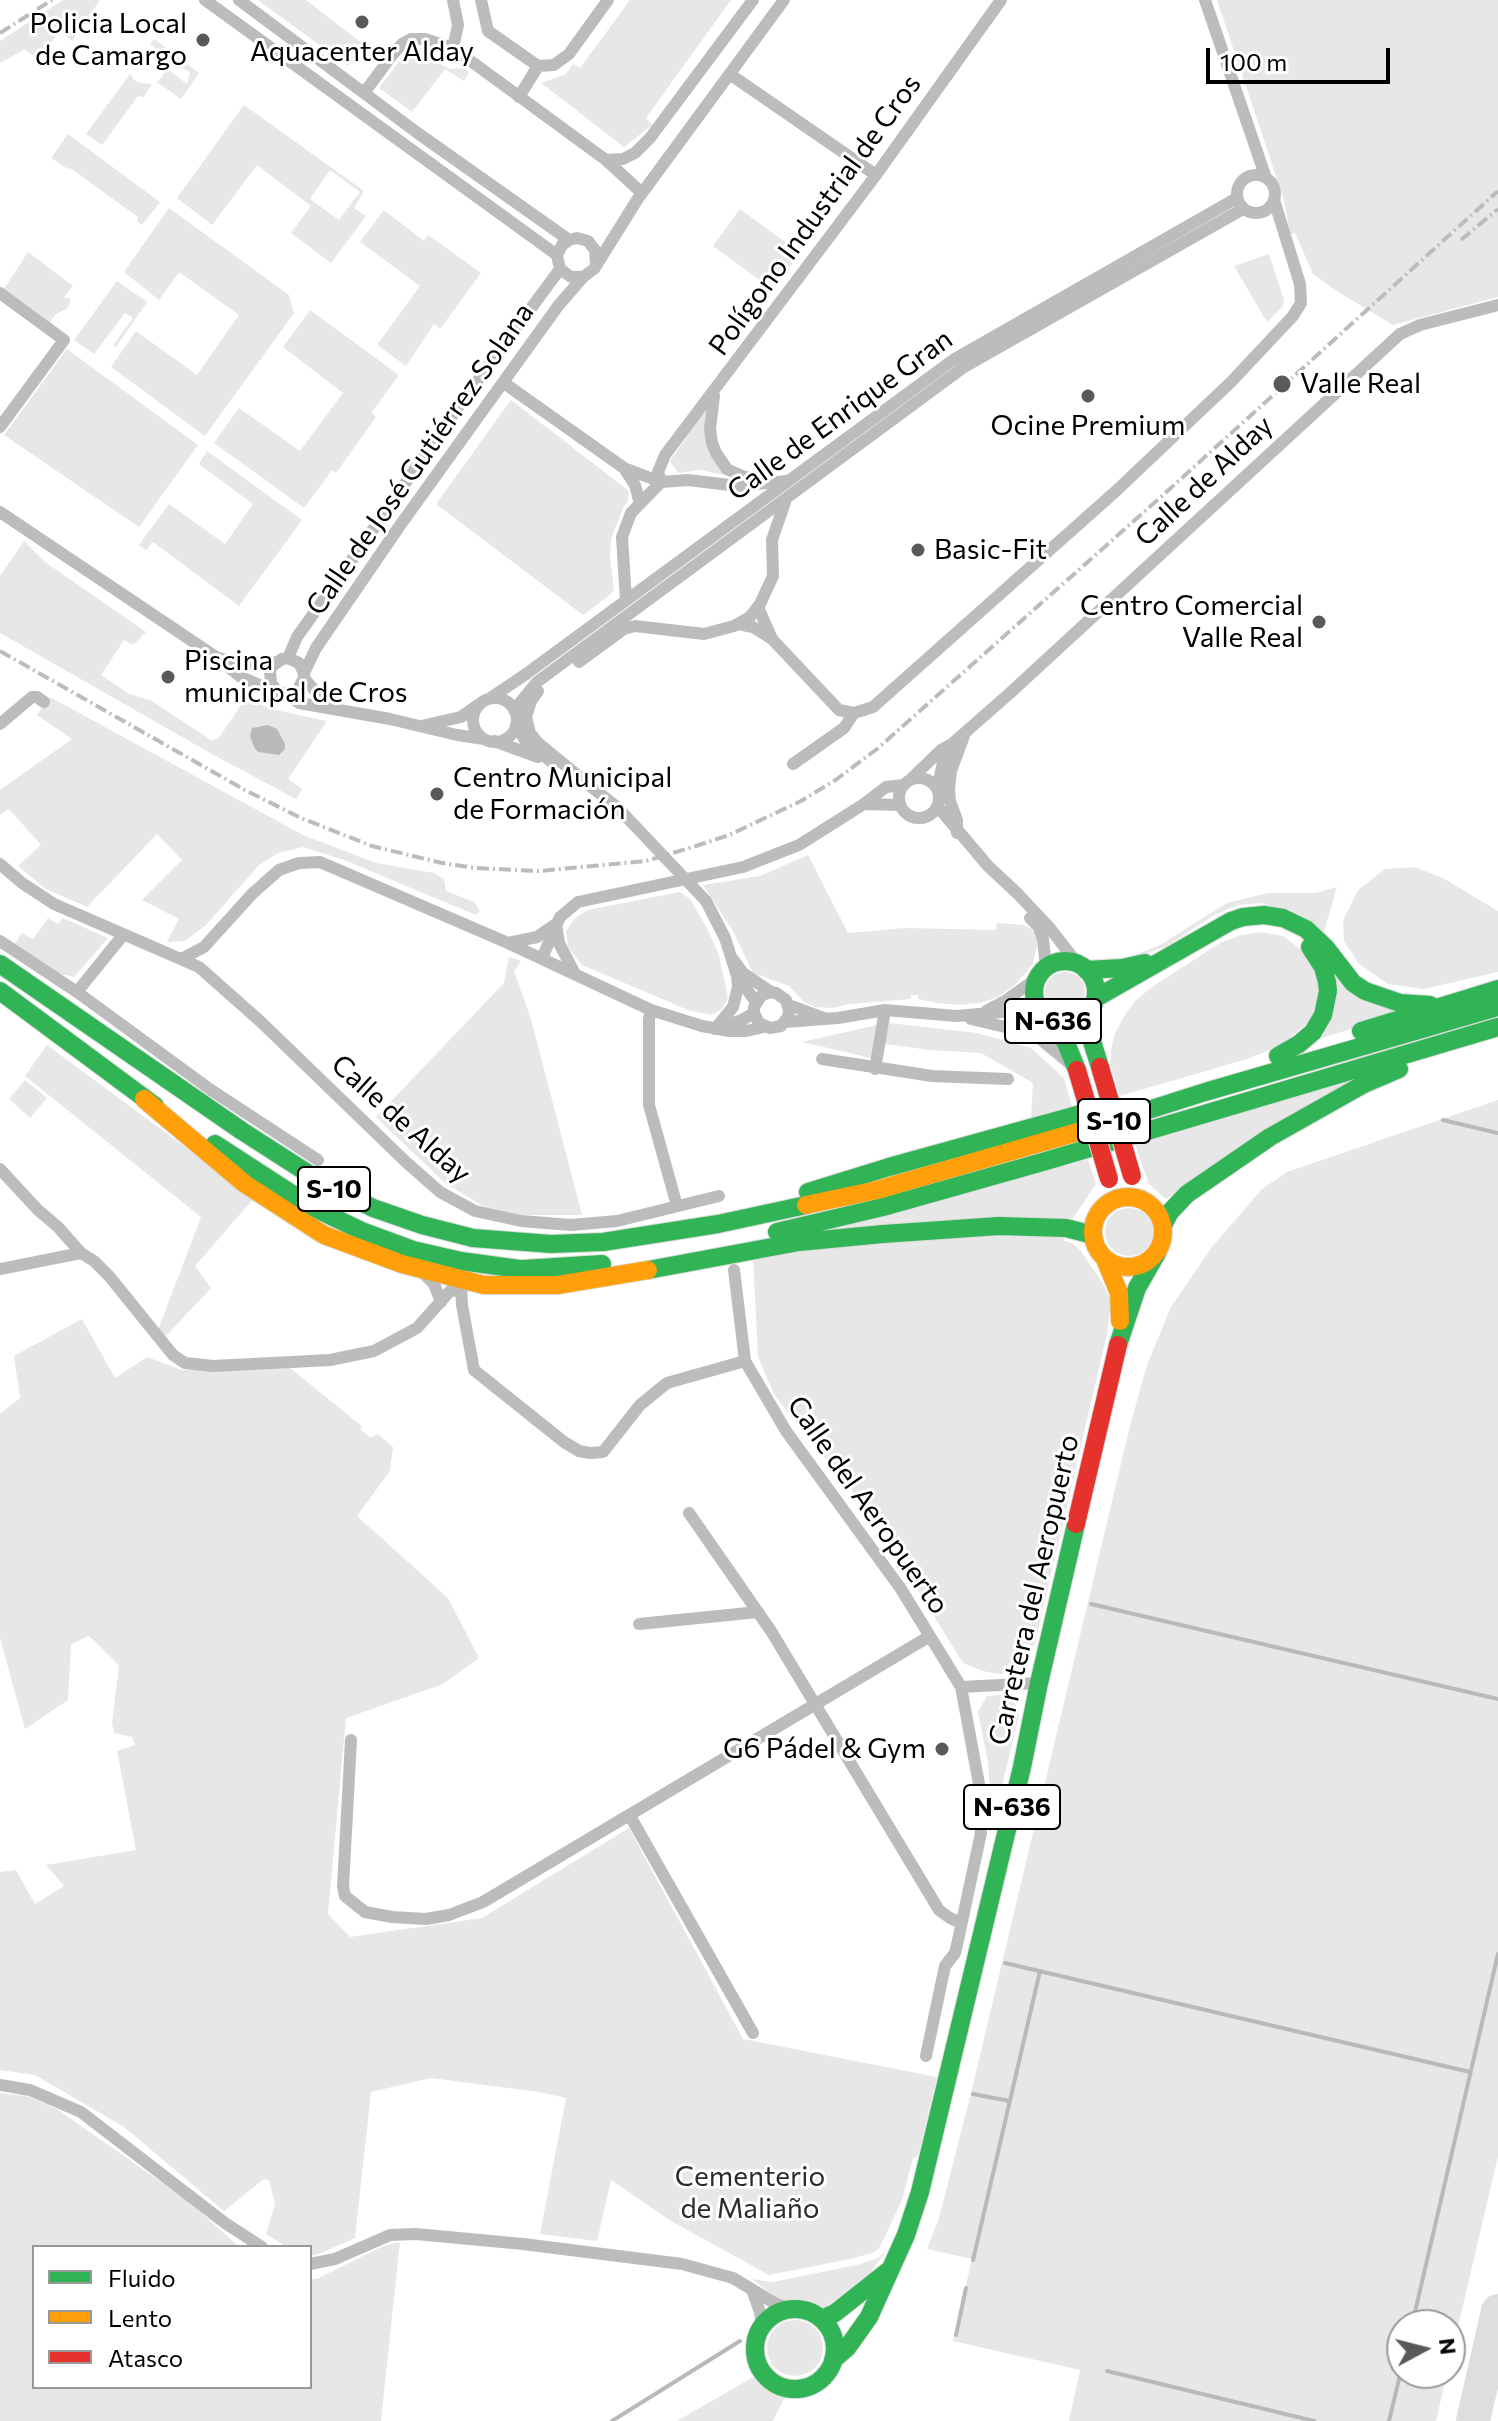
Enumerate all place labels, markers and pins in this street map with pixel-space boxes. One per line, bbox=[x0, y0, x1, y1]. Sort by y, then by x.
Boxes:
place label: Policia Local de Camargo bbox=[29, 7, 187, 73]
marker: Aquacenter Alday bbox=[353, 13, 371, 31]
marker: Policia Local de Camargo bbox=[194, 31, 212, 49]
place label: Aquacenter Alday bbox=[250, 35, 474, 69]
place label: Valle Real bbox=[1300, 367, 1421, 401]
marker: Valle Real bbox=[1271, 373, 1293, 395]
marker: Ocine Premium bbox=[1079, 387, 1097, 405]
place label: Ocine Premium bbox=[991, 409, 1185, 443]
place label: Basic-Fit bbox=[934, 533, 1047, 567]
marker: Basic-Fit bbox=[909, 541, 927, 559]
place label: Centro Comercial Valle Real bbox=[1080, 589, 1303, 655]
marker: Centro Comercial Valle Real bbox=[1310, 613, 1328, 631]
place label: Piscina municipal de Cros bbox=[184, 644, 407, 710]
marker: Piscina municipal de Cros bbox=[159, 668, 177, 686]
place label: Centro Municipal de Formación bbox=[453, 761, 672, 827]
marker: Centro Municipal de Formación bbox=[428, 785, 446, 803]
place label: G6 Pádel & Gym bbox=[723, 1732, 926, 1766]
marker: G6 Pádel & Gym bbox=[933, 1740, 951, 1758]

